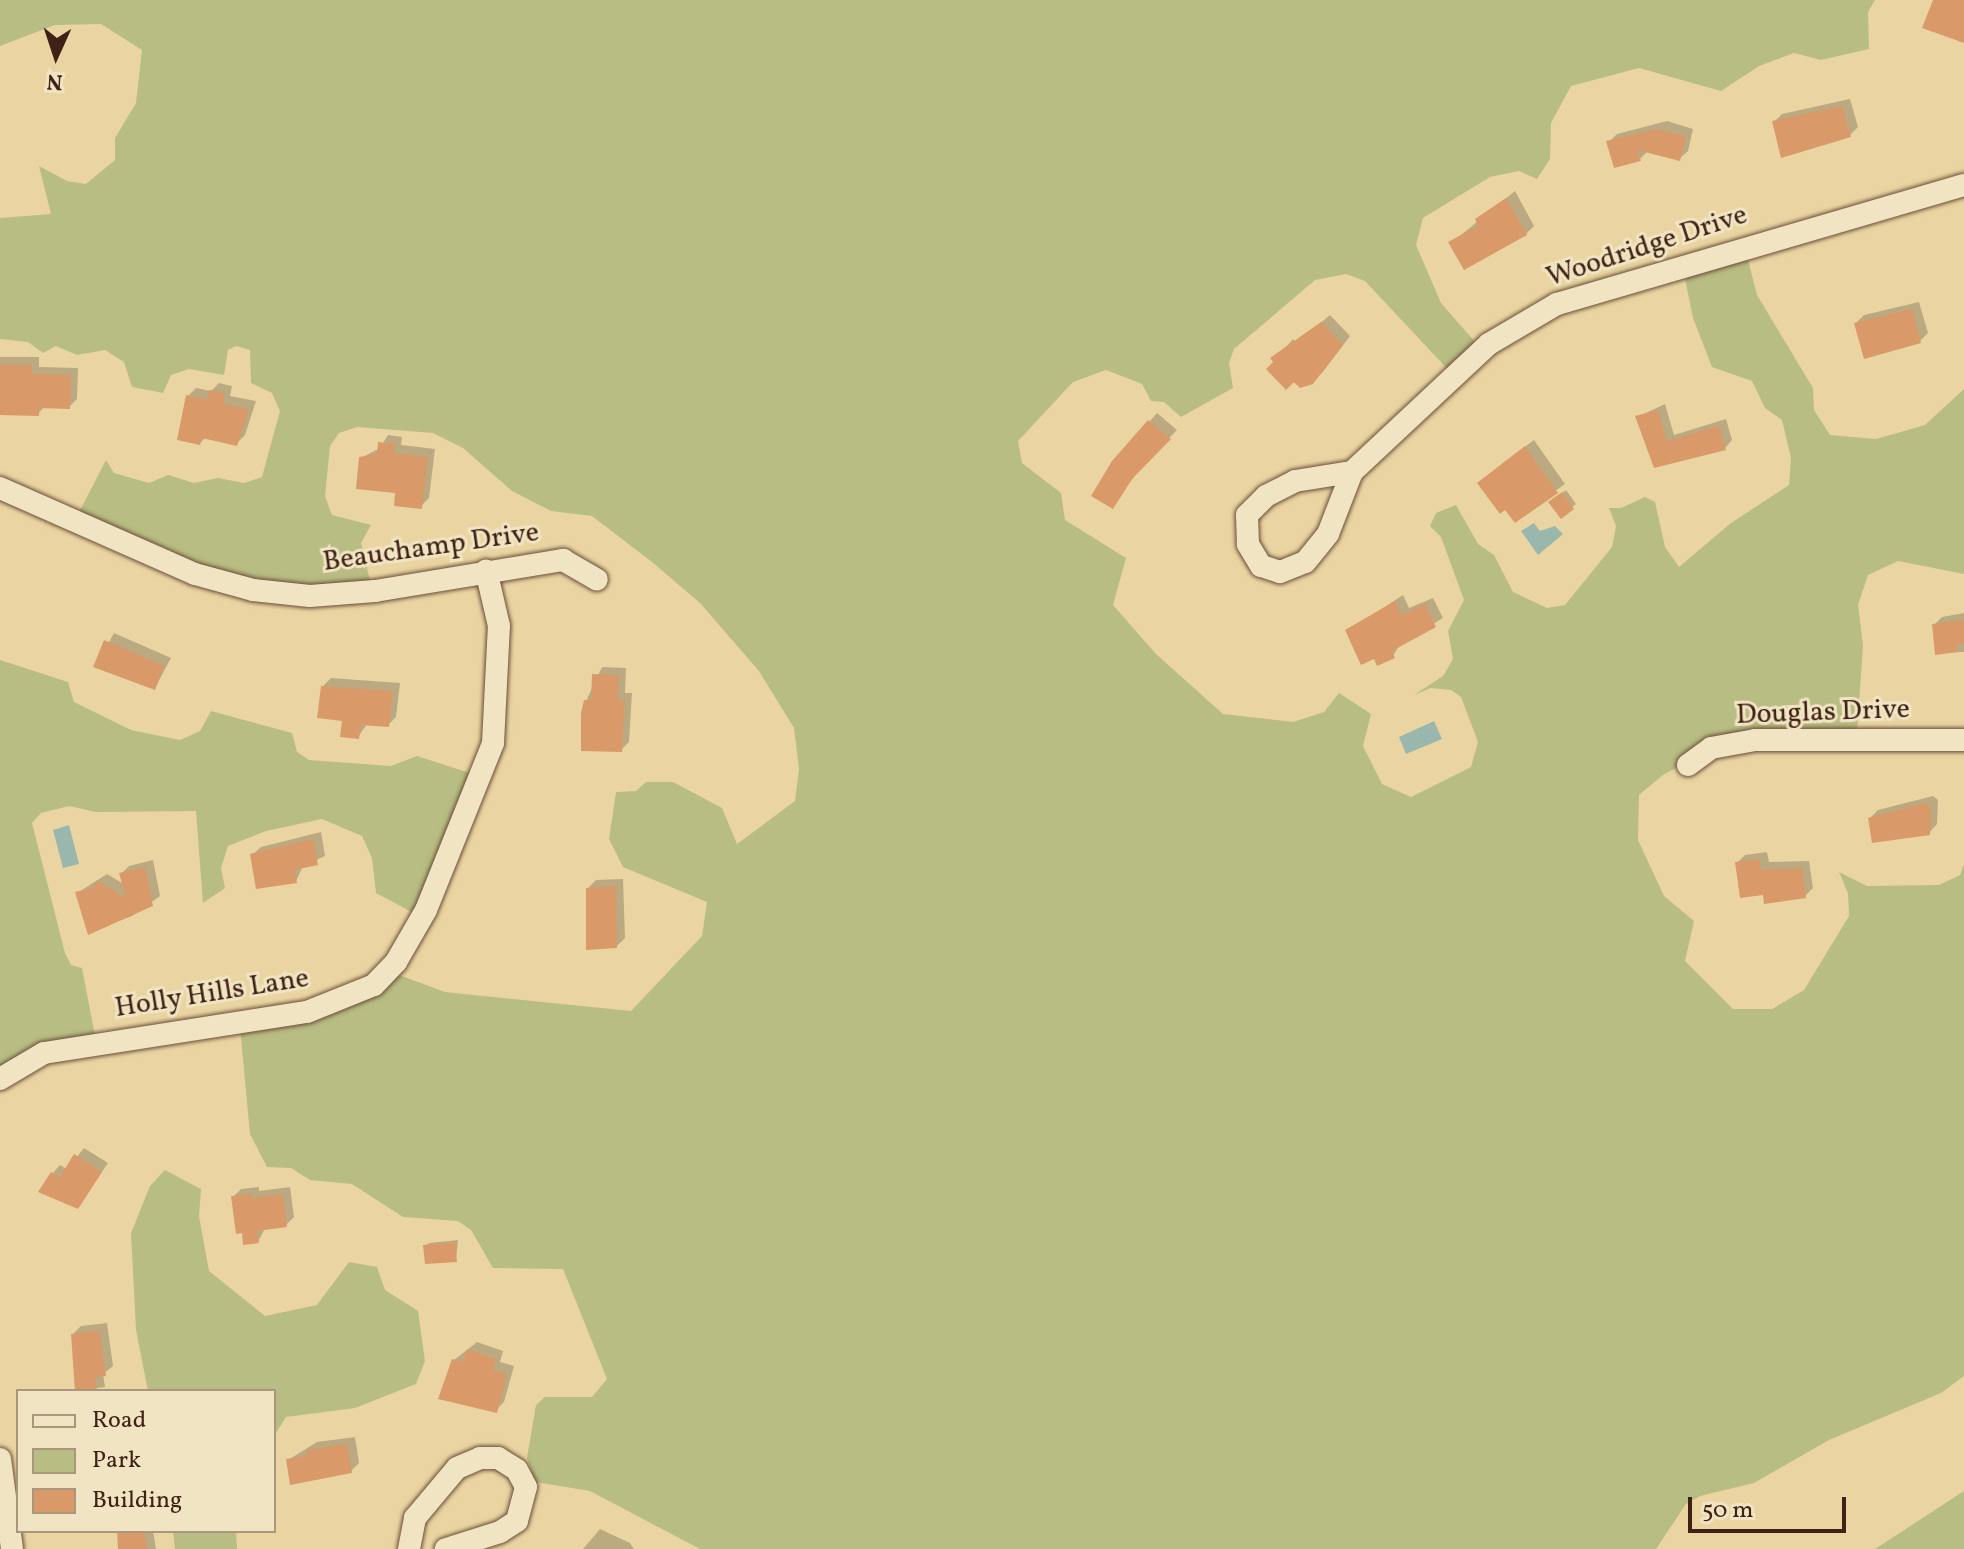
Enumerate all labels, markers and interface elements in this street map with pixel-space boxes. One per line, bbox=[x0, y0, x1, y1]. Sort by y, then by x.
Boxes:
north arrow bbox=[16, 16, 96, 96]
text: N bbox=[46, 65, 64, 96]
street label: Woodridge Drive bbox=[1542, 199, 1752, 295]
street label: Beauchamp Drive bbox=[321, 516, 541, 580]
street label: Douglas Drive bbox=[1736, 693, 1910, 733]
street label: Holly Hills Lane bbox=[112, 962, 312, 1026]
legend bbox=[16, 1389, 276, 1533]
text: Road bbox=[92, 1404, 146, 1438]
text: Park bbox=[92, 1444, 141, 1478]
scale bar bbox=[1692, 1481, 1850, 1531]
text: Building bbox=[92, 1484, 182, 1518]
text: 50 m bbox=[1702, 1494, 1754, 1528]

